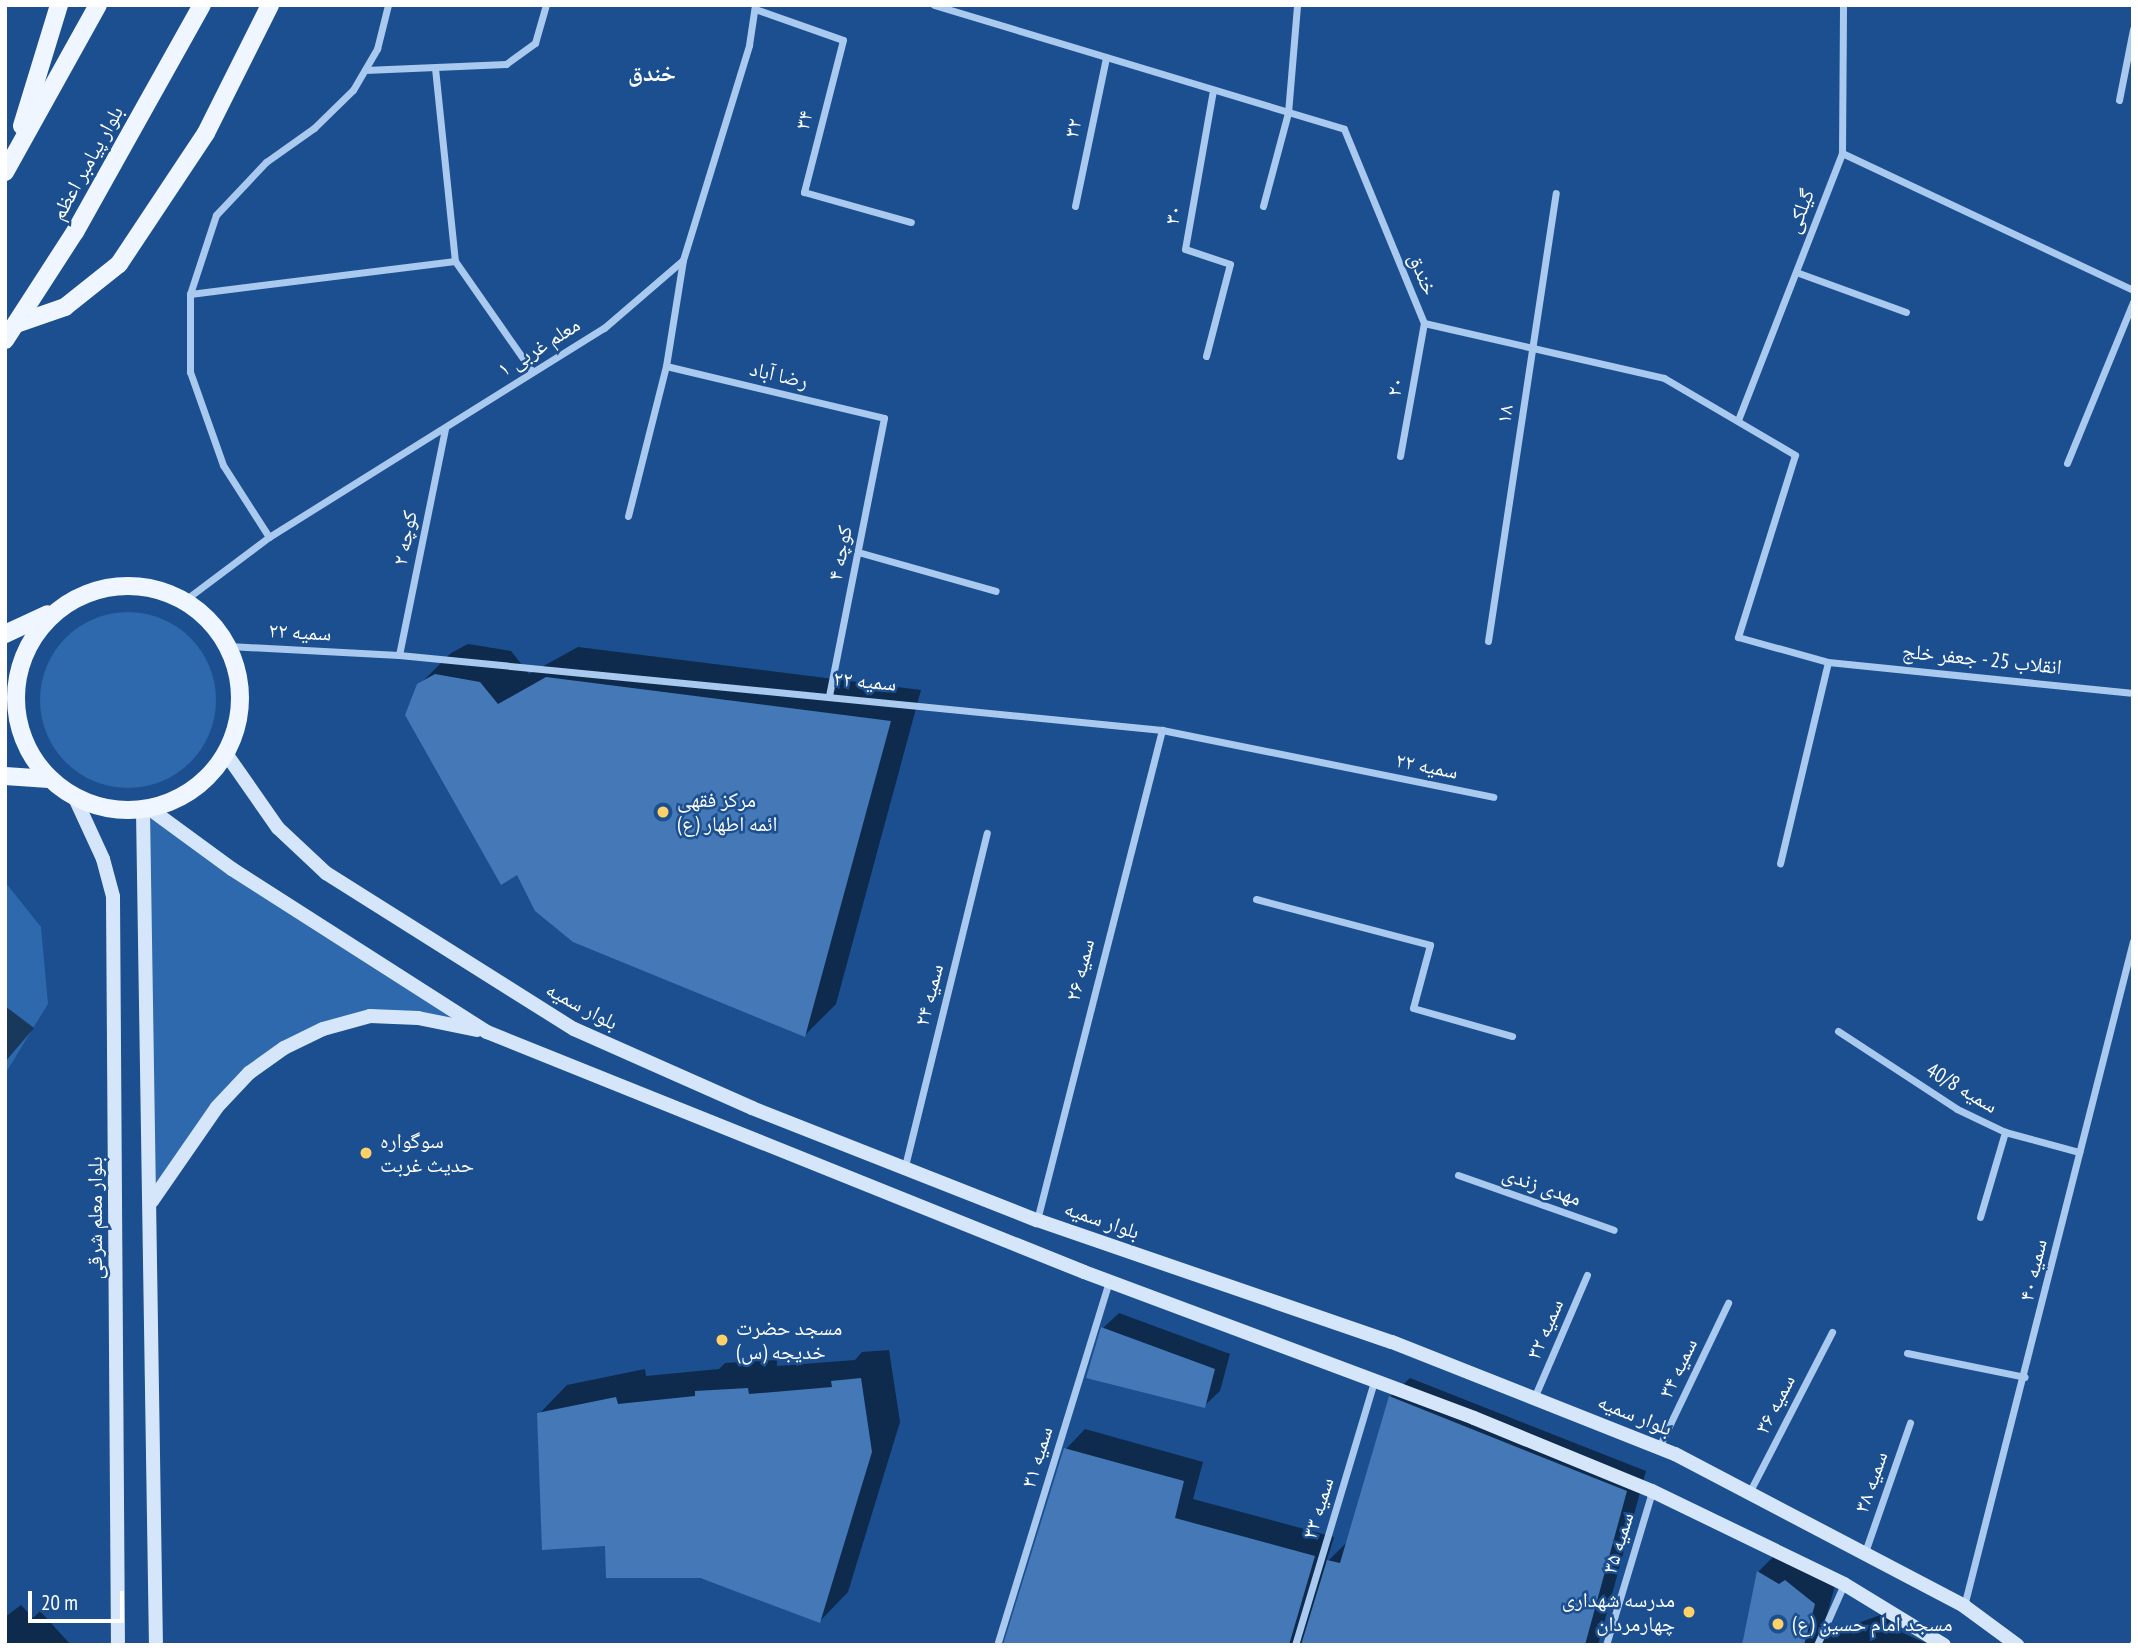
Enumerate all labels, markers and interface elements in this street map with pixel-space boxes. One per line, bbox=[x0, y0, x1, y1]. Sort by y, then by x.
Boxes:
district label: خندق bbox=[628, 59, 676, 87]
street label: بلوار پیامبر اعظم bbox=[45, 101, 129, 225]
street label: ۳۴ bbox=[789, 108, 819, 132]
street label: ۳۲ bbox=[1059, 116, 1087, 140]
street label: گیلکی bbox=[1780, 185, 1820, 237]
street label: ۳۰ bbox=[1159, 204, 1187, 226]
street label: خندق bbox=[1403, 249, 1443, 299]
street label: معلم غربی ۱ bbox=[493, 312, 585, 382]
street label: رضا آباد bbox=[747, 356, 811, 394]
street label: ۲۰ bbox=[1381, 376, 1409, 398]
street label: ۱۸ bbox=[1491, 403, 1519, 425]
street label: کوچه ۲ bbox=[387, 508, 423, 568]
street label: کوچه ۴ bbox=[822, 523, 858, 583]
street label: سمیه ۲۲ bbox=[268, 618, 332, 646]
street label: انقلاب 25 - جعفر خلج bbox=[1900, 638, 2064, 680]
street label: سمیه ۲۲ bbox=[833, 666, 897, 696]
street label: سمیه ۲۲ bbox=[1394, 748, 1460, 784]
place label: مرکز فقهی ائمه اطهار (ع) bbox=[677, 787, 778, 837]
marker: مرکز فقهی ائمه اطهار (ع) bbox=[655, 804, 671, 820]
street label: سمیه ۲۶ bbox=[1060, 936, 1100, 1004]
street label: سمیه ۲۴ bbox=[909, 961, 949, 1029]
street label: بلوار سمیه bbox=[542, 977, 622, 1035]
street label: سمیه 40/8 bbox=[1922, 1057, 2002, 1119]
place label: سوگواره حدیث غربت bbox=[380, 1128, 474, 1178]
marker: سوگواره حدیث غربت bbox=[358, 1145, 374, 1161]
street label: بلوار معلم شرقی bbox=[82, 1157, 108, 1279]
street label: مهدی زندی bbox=[1499, 1161, 1585, 1211]
street label: بلوار سمیه bbox=[1061, 1195, 1143, 1245]
street label: سمیه ۴۰ bbox=[2014, 1237, 2052, 1303]
street label: سمیه ۳۲ bbox=[1521, 1295, 1569, 1363]
place label: مسجد حضرت خدیجه (س) bbox=[736, 1315, 842, 1365]
marker: مسجد حضرت خدیجه (س) bbox=[714, 1332, 730, 1348]
street label: سمیه ۳۴ bbox=[1653, 1334, 1703, 1402]
street label: سمیه ۳۶ bbox=[1750, 1370, 1800, 1438]
street label: بلوار سمیه bbox=[1594, 1389, 1676, 1441]
street label: سمیه ۳۱ bbox=[1016, 1423, 1058, 1491]
street label: سمیه ۳۸ bbox=[1849, 1448, 1893, 1516]
street label: سمیه ۳۳ bbox=[1297, 1474, 1339, 1542]
street label: سمیه ۳۵ bbox=[1597, 1509, 1639, 1577]
scale bar bbox=[32, 1576, 128, 1620]
place label: مدرسه شهداری چهارمردان bbox=[1562, 1587, 1675, 1637]
text: 20 m bbox=[41, 1589, 78, 1616]
marker: مدرسه شهداری چهارمردان bbox=[1681, 1604, 1697, 1620]
place label: مسجد امام حسین (ع) bbox=[1792, 1611, 1953, 1637]
marker: مسجد امام حسین (ع) bbox=[1770, 1616, 1786, 1632]

